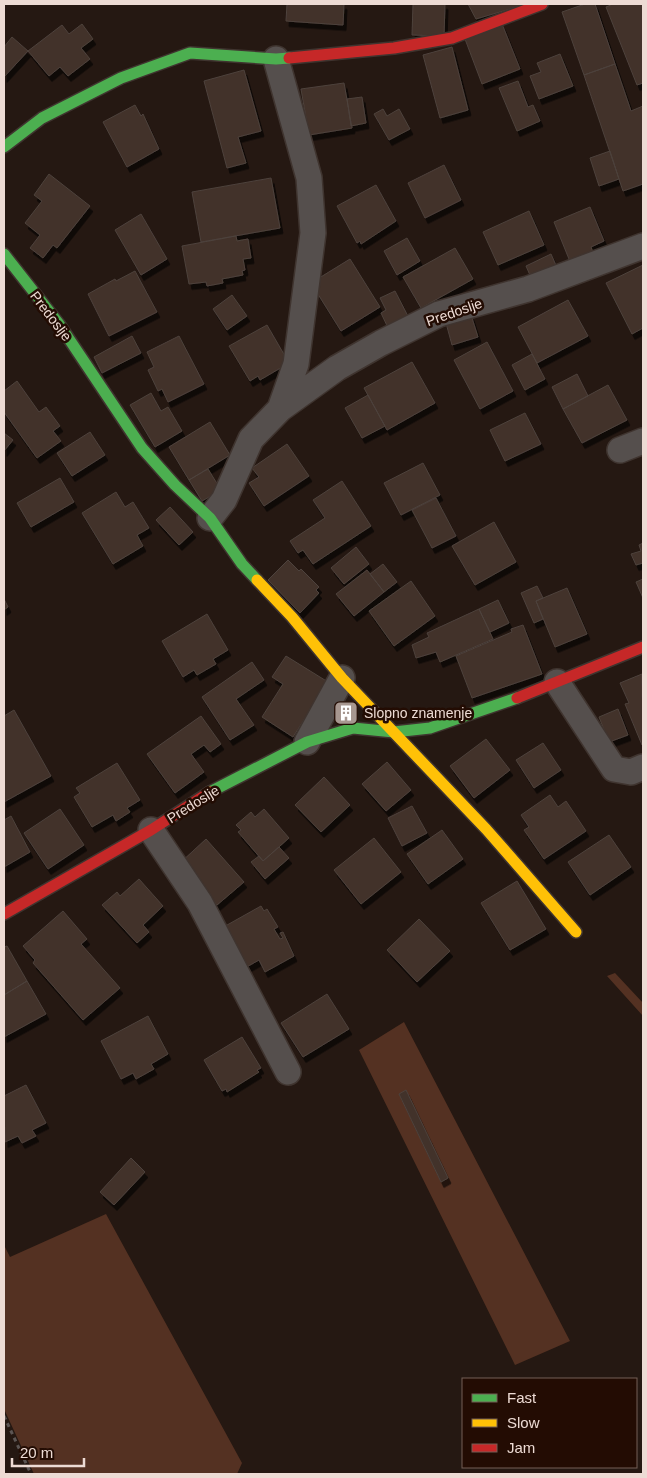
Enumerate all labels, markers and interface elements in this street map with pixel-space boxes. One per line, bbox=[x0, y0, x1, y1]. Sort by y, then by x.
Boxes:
street label: Predoslje bbox=[27, 288, 75, 344]
street label: Predoslje bbox=[424, 295, 484, 329]
building icon: Slopno znamenje bbox=[333, 700, 359, 726]
place label: Slopno znamenje bbox=[364, 705, 472, 721]
street label: Predoslje bbox=[164, 782, 222, 826]
legend bbox=[462, 1378, 637, 1468]
text: Fast bbox=[507, 1389, 537, 1406]
text: Slow bbox=[507, 1414, 540, 1431]
scale bar bbox=[12, 1436, 85, 1468]
text: Jam bbox=[507, 1439, 535, 1456]
text: 20 m bbox=[20, 1444, 53, 1461]

